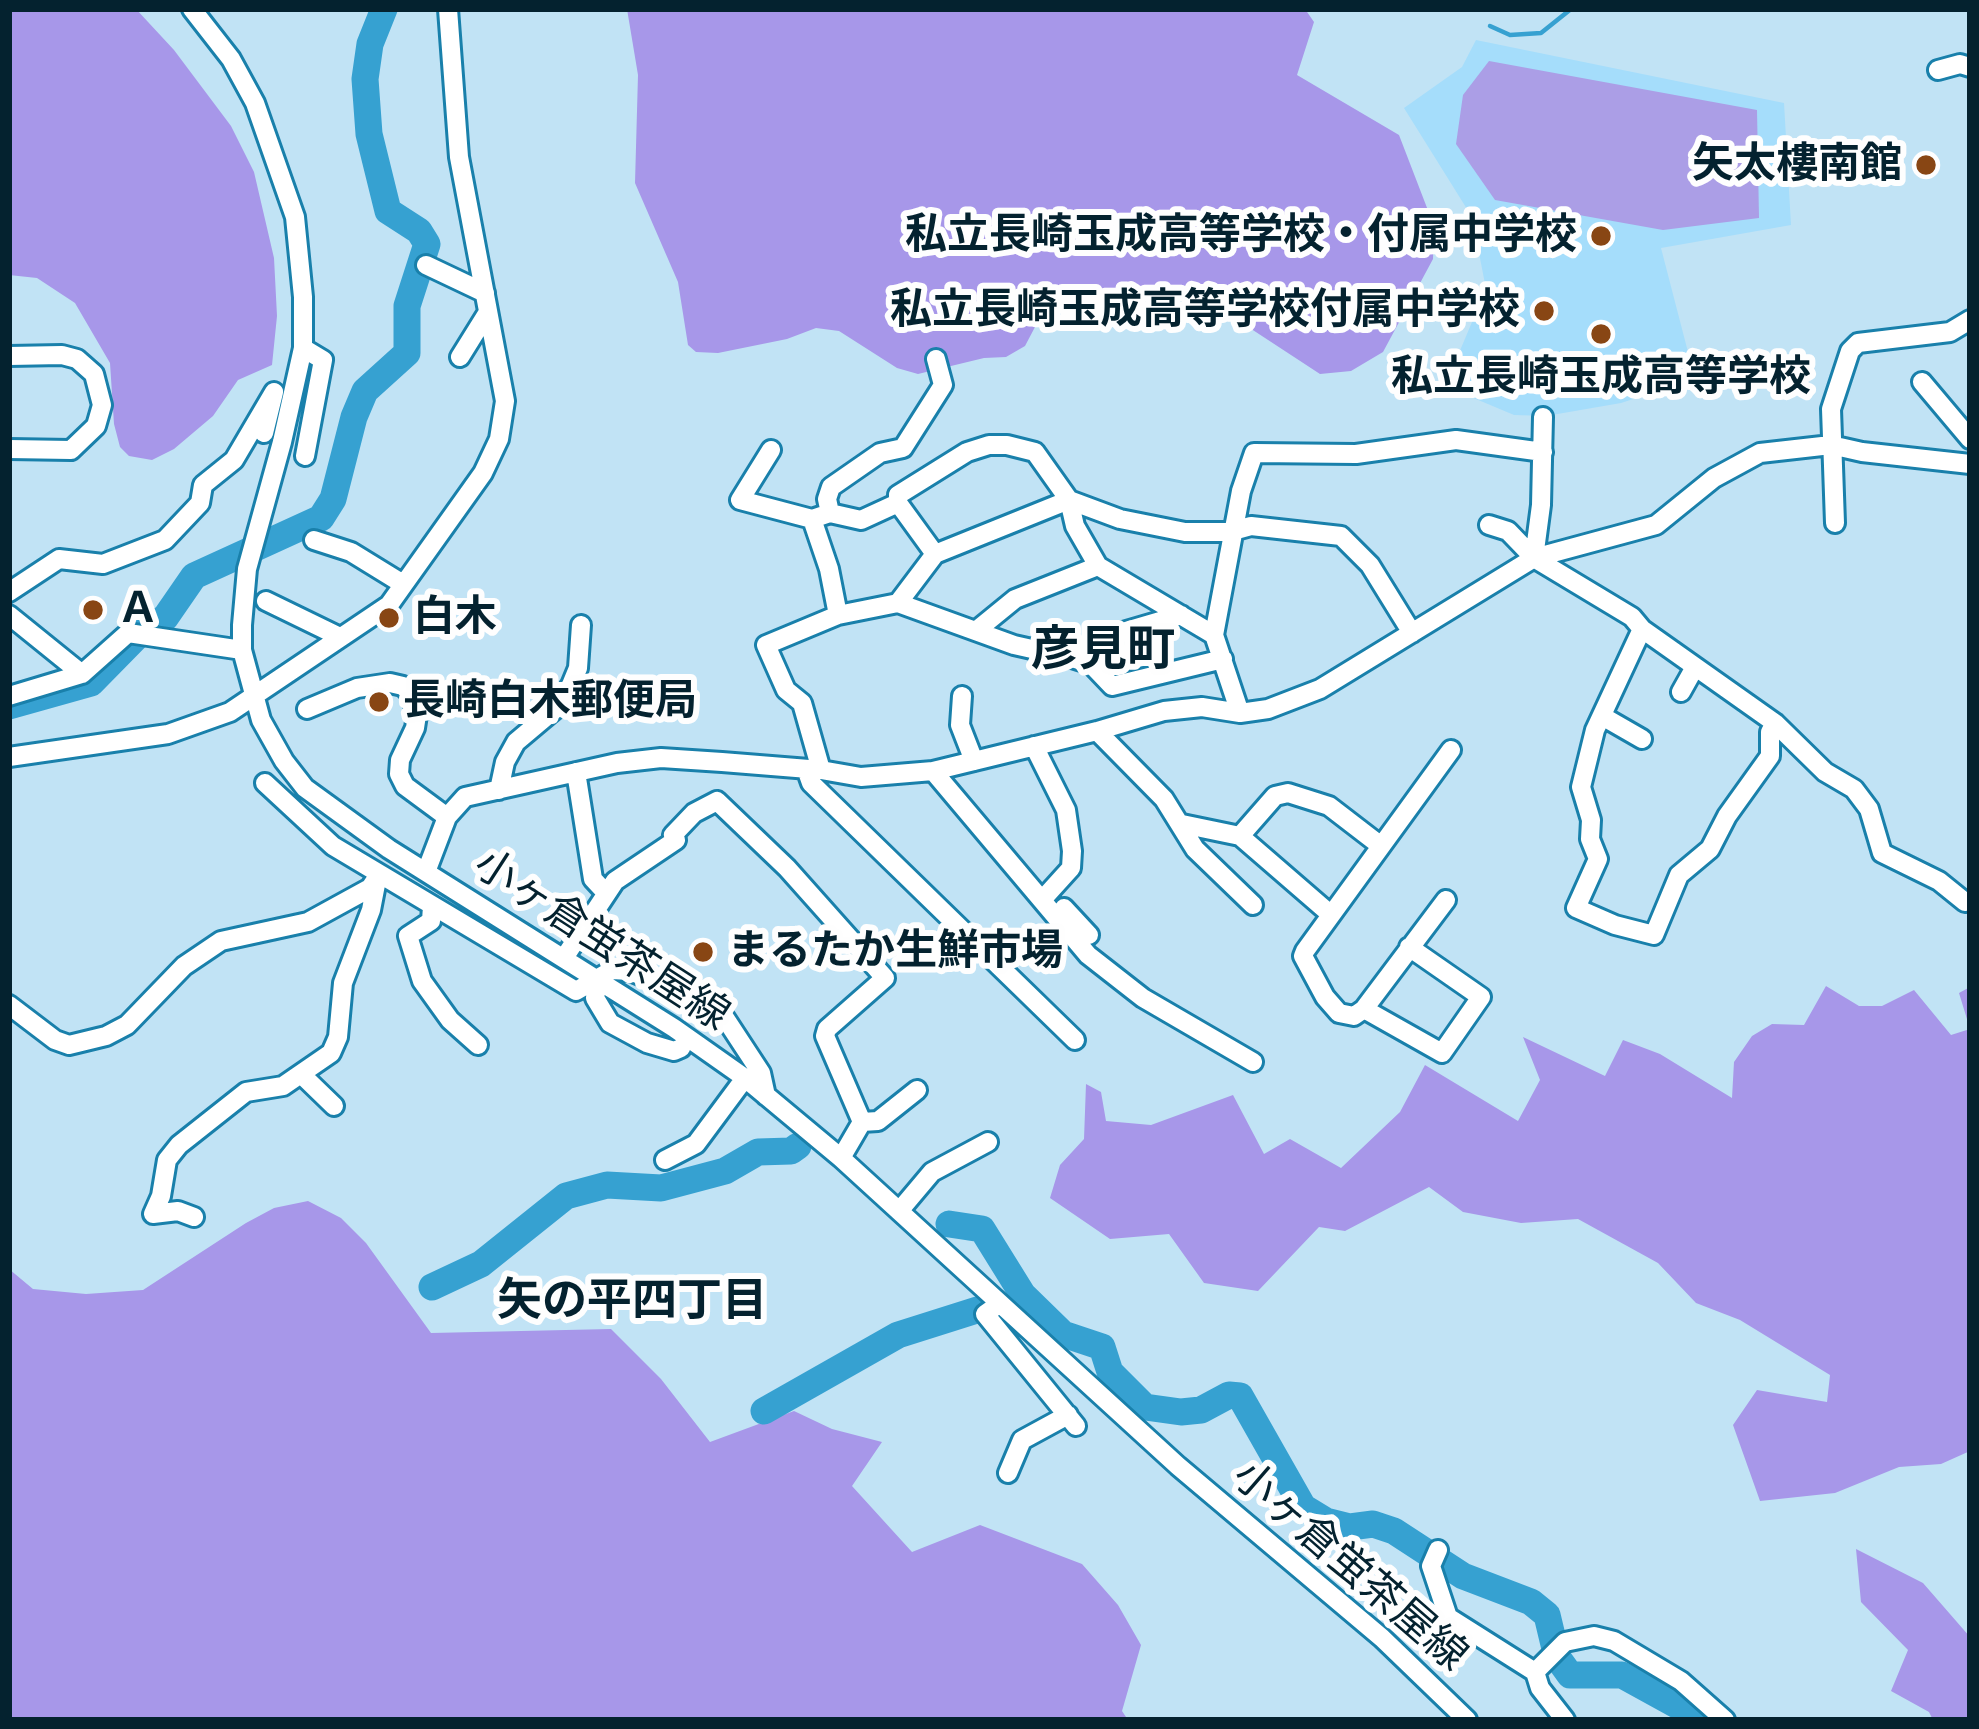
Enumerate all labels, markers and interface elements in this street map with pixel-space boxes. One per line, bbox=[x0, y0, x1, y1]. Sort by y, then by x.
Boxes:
place label: 矢太樓南館 bbox=[1692, 140, 1902, 190]
marker: 矢太樓南館 bbox=[1913, 152, 1939, 178]
place label: 私立長崎玉成高等学校・付属中学校 bbox=[905, 211, 1577, 261]
marker: 私立長崎玉成高等学校・付属中学校 bbox=[1588, 223, 1614, 249]
place label: 私立長崎玉成高等学校付属中学校 bbox=[890, 286, 1520, 336]
marker: 私立長崎玉成高等学校付属中学校 bbox=[1531, 298, 1557, 324]
marker: 私立長崎玉成高等学校 bbox=[1588, 321, 1614, 347]
place label: 私立長崎玉成高等学校 bbox=[1391, 353, 1811, 403]
place label: Ａ bbox=[117, 585, 159, 635]
place label: 白木 bbox=[413, 593, 497, 643]
marker: Ａ bbox=[80, 597, 106, 623]
marker: 白木 bbox=[376, 605, 402, 631]
district label: 彦見町 bbox=[1031, 623, 1175, 681]
place label: 長崎白木郵便局 bbox=[403, 677, 697, 727]
marker: 長崎白木郵便局 bbox=[366, 689, 392, 715]
street label: 小ヶ倉蛍茶屋線 bbox=[464, 840, 738, 1042]
place label: まるたか生鮮市場 bbox=[727, 927, 1063, 977]
marker: まるたか生鮮市場 bbox=[690, 939, 716, 965]
district label: 矢の平四丁目 bbox=[497, 1276, 767, 1330]
street label: 小ヶ倉蛍茶屋線 bbox=[1222, 1452, 1476, 1682]

